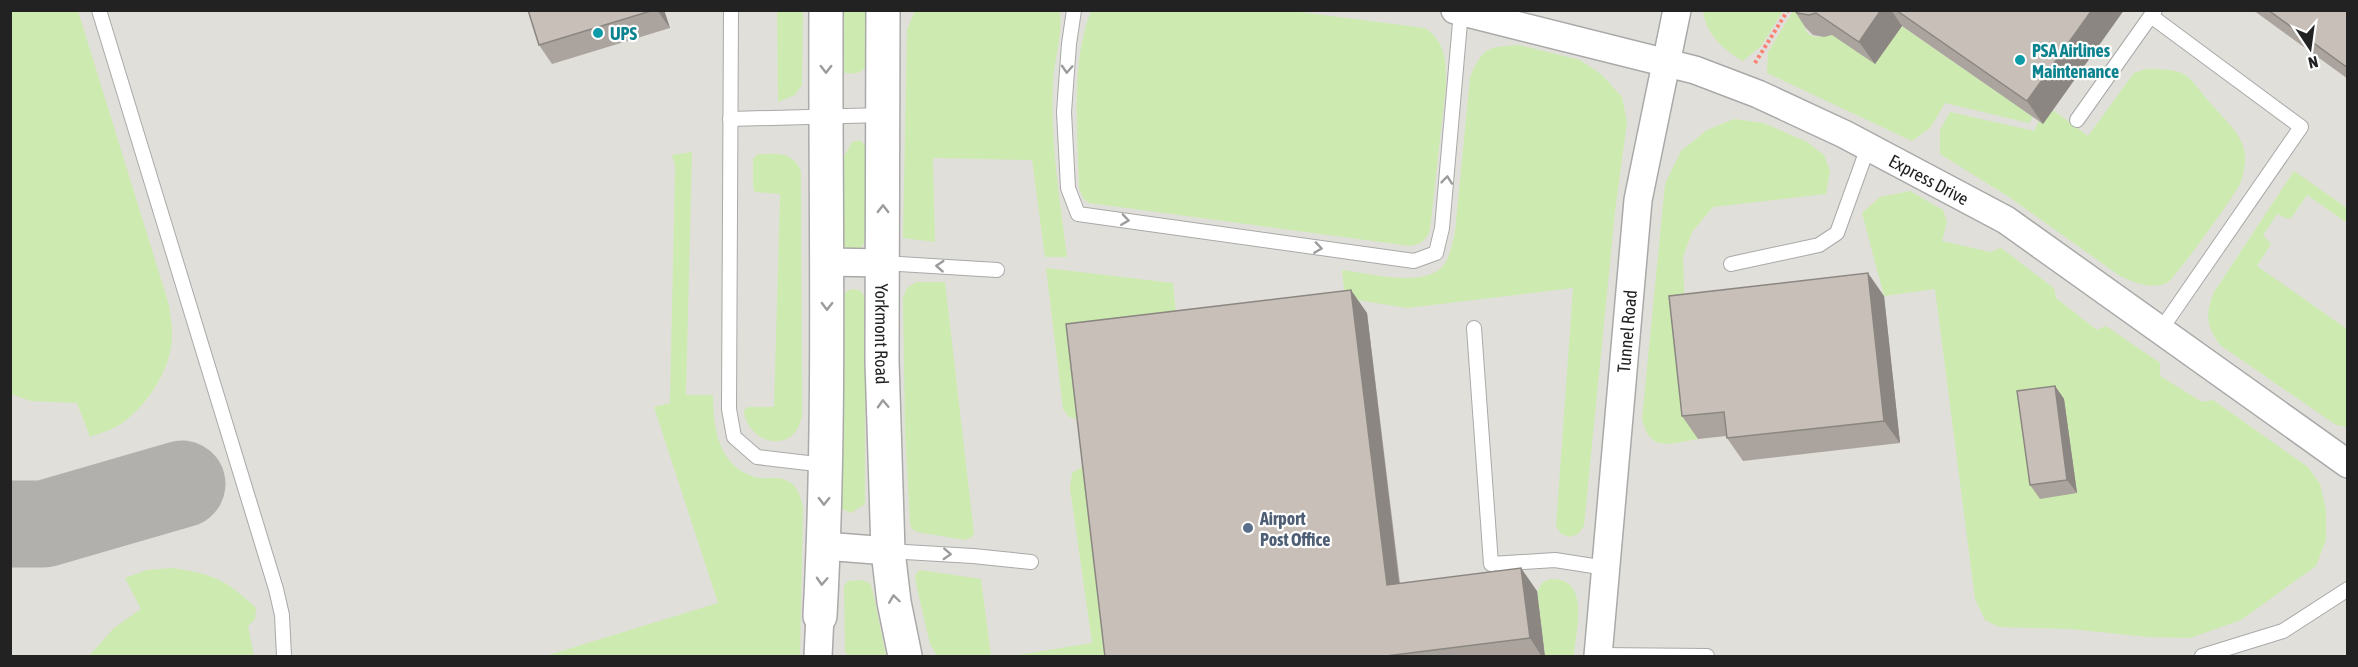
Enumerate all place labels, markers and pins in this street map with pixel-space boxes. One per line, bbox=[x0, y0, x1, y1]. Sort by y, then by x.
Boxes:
place label: UPS bbox=[610, 23, 637, 44]
marker: UPS bbox=[591, 26, 605, 40]
place label: PSA Airlines Maintenance bbox=[2032, 40, 2119, 82]
marker: PSA Airlines Maintenance bbox=[2013, 53, 2027, 67]
place label: Airport Post Office bbox=[1259, 508, 1330, 550]
marker: Airport Post Office bbox=[1241, 521, 1255, 535]

